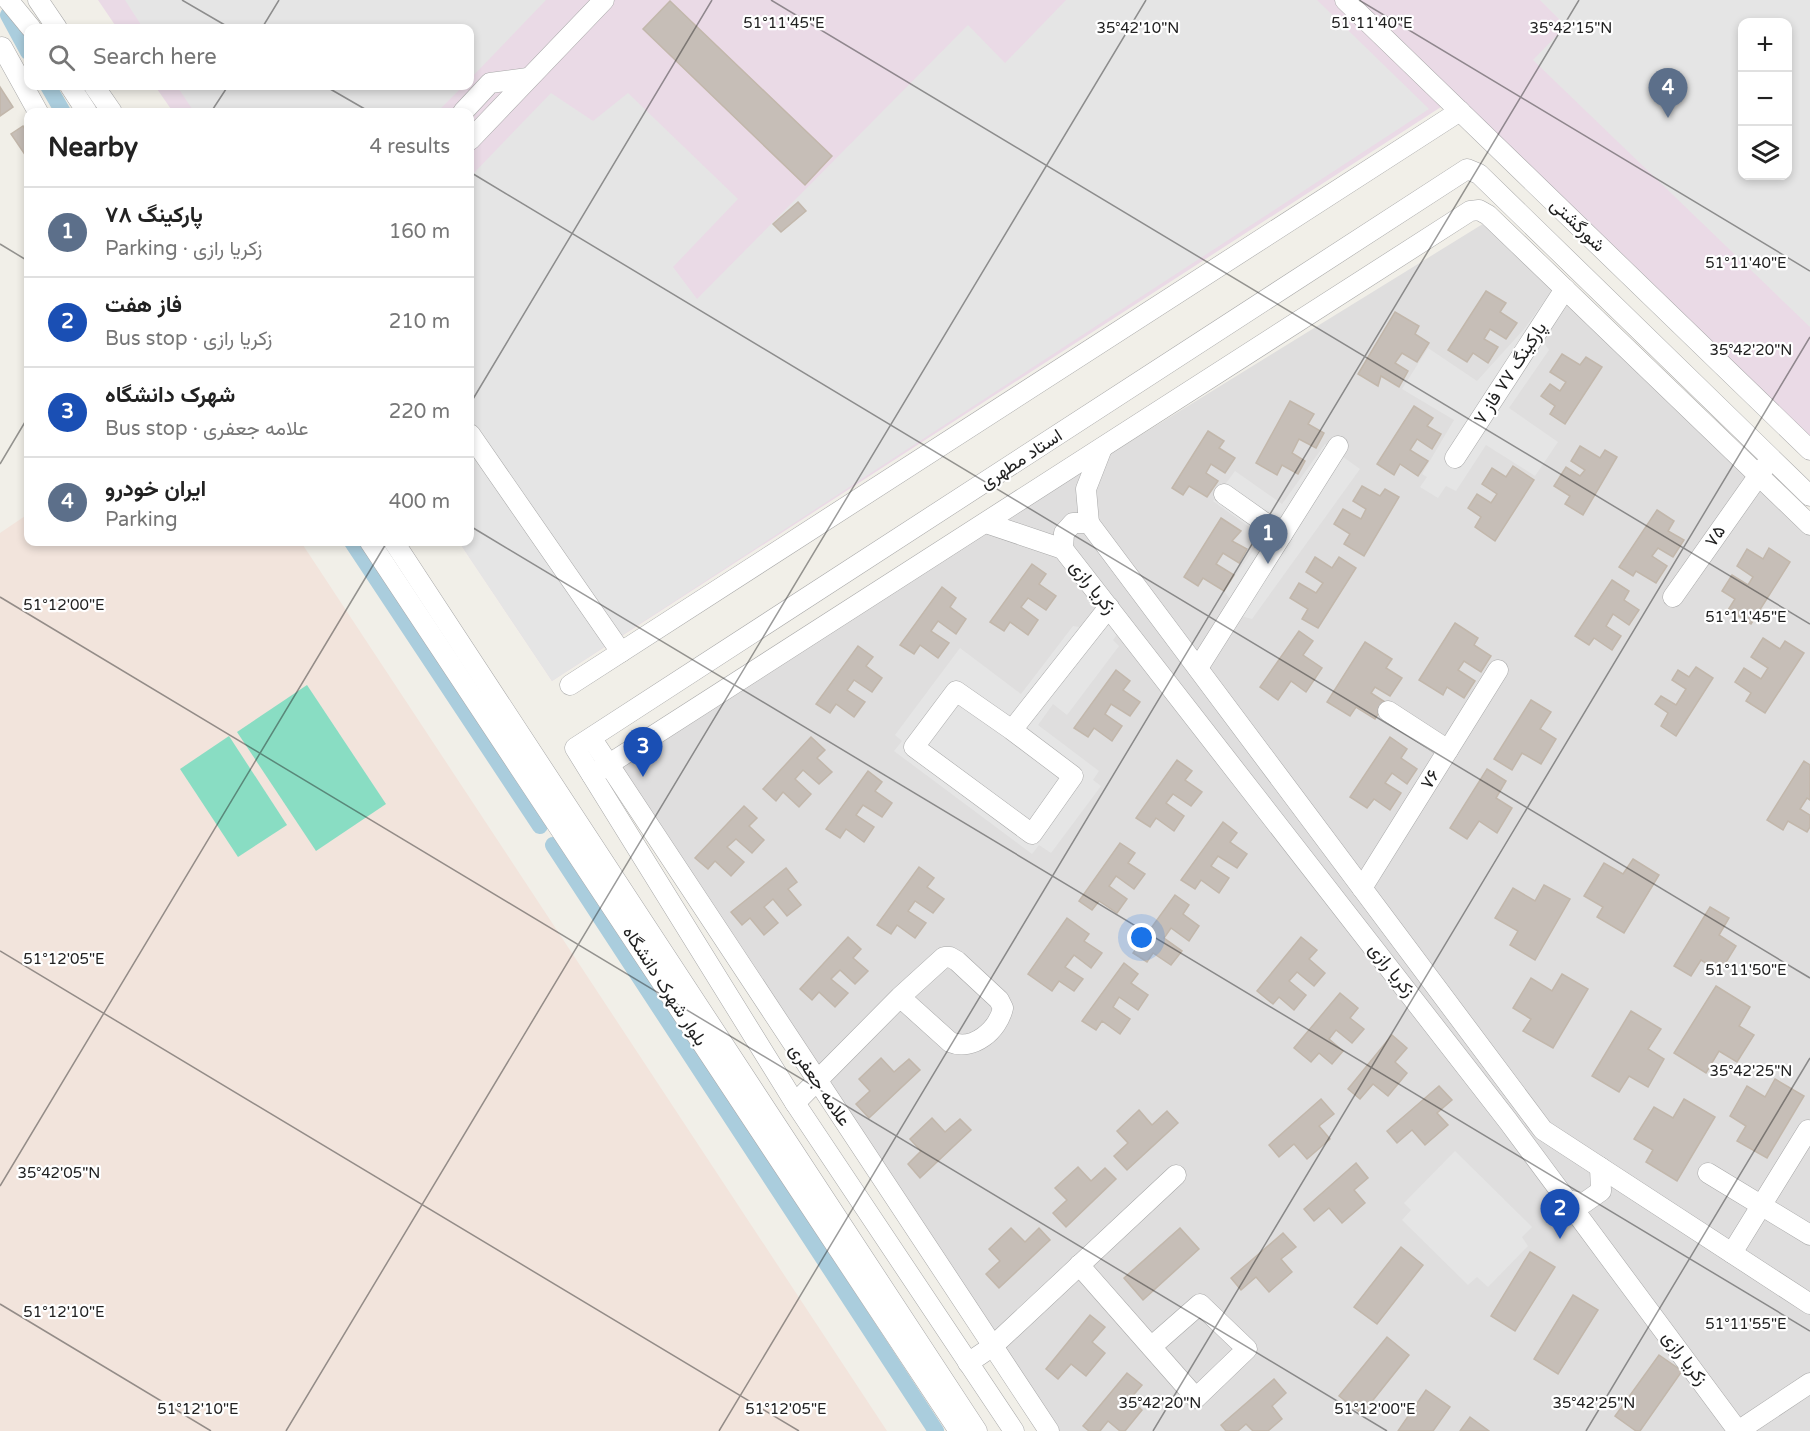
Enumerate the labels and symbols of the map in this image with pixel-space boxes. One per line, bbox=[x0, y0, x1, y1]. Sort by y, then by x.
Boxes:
text: 51°11'45"E bbox=[743, 14, 825, 32]
text: 51°11'40"E bbox=[1331, 14, 1413, 32]
text: 35°42'10"N bbox=[1097, 19, 1179, 37]
text: 35°42'15"N bbox=[1530, 19, 1612, 37]
pin: 4 bbox=[1648, 68, 1688, 118]
street label: شورگشتی bbox=[1546, 193, 1610, 257]
text: 51°11'40"E bbox=[1705, 254, 1787, 272]
street label: پارکینگ ۷۷ فاز ۷ bbox=[1469, 318, 1552, 429]
text: 35°42'20"N bbox=[1710, 341, 1792, 359]
street label: استاد مطهری bbox=[976, 424, 1066, 494]
pin: 1 bbox=[1248, 514, 1288, 564]
street label: ۷۵ bbox=[1700, 521, 1730, 551]
street label: زکریا رازی bbox=[1065, 556, 1121, 618]
text: 51°12'00"E bbox=[23, 596, 105, 614]
text: 51°11'45"E bbox=[1705, 608, 1787, 626]
pin: 3 bbox=[624, 728, 662, 777]
street label: ۷۶ bbox=[1416, 765, 1445, 793]
street label: بلوار شهرک دانشگاه bbox=[618, 922, 712, 1050]
your location bbox=[1127, 923, 1156, 952]
street label: زکریا رازی bbox=[1364, 939, 1420, 1001]
text: 51°12'05"E bbox=[23, 950, 105, 968]
text: 51°11'50"E bbox=[1705, 961, 1787, 979]
street label: علامه جعفری bbox=[784, 1040, 856, 1130]
text: 35°42'25"N bbox=[1710, 1062, 1792, 1080]
text: 35°42'05"N bbox=[18, 1164, 100, 1182]
pin: 2 bbox=[1540, 1190, 1580, 1239]
text: 51°12'10"E bbox=[23, 1303, 105, 1321]
text: 51°11'55"E bbox=[1705, 1315, 1787, 1333]
street label: زکریا رازی bbox=[1657, 1326, 1713, 1390]
text: 35°42'20"N bbox=[1119, 1394, 1201, 1412]
text: 35°42'25"N bbox=[1553, 1394, 1635, 1412]
text: 51°12'10"E bbox=[157, 1400, 239, 1418]
text: 51°12'05"E bbox=[745, 1400, 827, 1418]
text: 51°12'00"E bbox=[1334, 1400, 1416, 1418]

